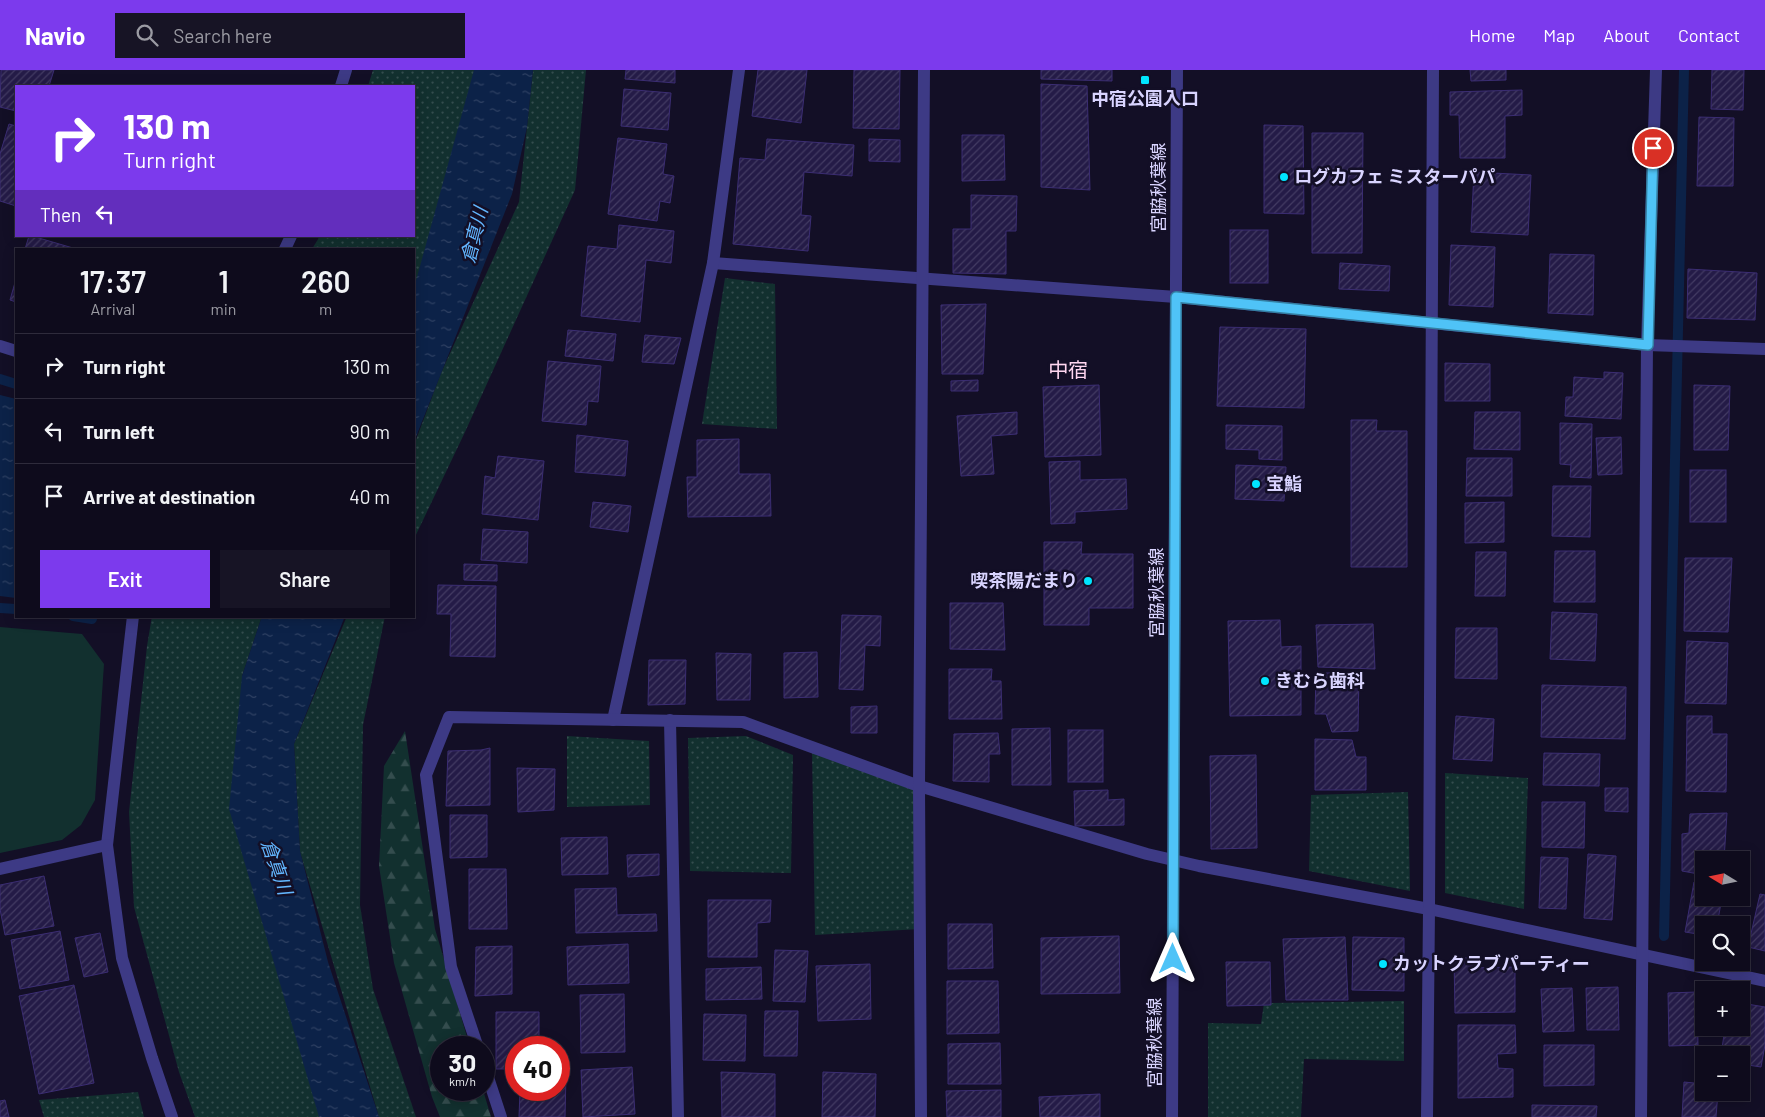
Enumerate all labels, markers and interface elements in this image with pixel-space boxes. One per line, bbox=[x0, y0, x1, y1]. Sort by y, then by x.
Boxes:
search box bbox=[115, 13, 465, 58]
text: Navio bbox=[25, 21, 85, 50]
icon: search bbox=[133, 21, 161, 49]
text: Search here bbox=[173, 24, 272, 47]
text: Home bbox=[1469, 24, 1515, 46]
text: Map bbox=[1543, 24, 1575, 46]
text: About bbox=[1603, 24, 1650, 46]
text: Contact bbox=[1678, 24, 1740, 46]
marker: 中宿公園入口 bbox=[1139, 74, 1151, 86]
place label: 中宿公園入口 bbox=[1091, 87, 1199, 109]
text: 130 m bbox=[123, 104, 210, 146]
icon: right bbox=[40, 105, 105, 170]
pin bbox=[1632, 127, 1674, 169]
icon: arrive bbox=[1639, 134, 1667, 162]
street label: 宮脇秋葉線 bbox=[1147, 143, 1169, 233]
text: Turn right bbox=[123, 146, 216, 172]
place label: ログカフェ ミスターパパ bbox=[1294, 165, 1495, 187]
marker: ログカフェ ミスターパパ bbox=[1278, 171, 1290, 183]
icon: left bbox=[91, 200, 119, 228]
text: Then bbox=[40, 203, 81, 226]
water label: 倉真川 bbox=[455, 203, 492, 265]
text: 17:37 bbox=[80, 263, 146, 299]
text: 1 bbox=[218, 263, 229, 299]
text: 260 bbox=[301, 263, 350, 299]
text: Arrival bbox=[90, 299, 135, 318]
text: min bbox=[211, 299, 236, 318]
text: m bbox=[319, 299, 332, 318]
icon: right bbox=[40, 352, 68, 380]
text: Turn right bbox=[83, 355, 165, 378]
text: 130 m bbox=[343, 355, 390, 378]
district label: 中宿 bbox=[1048, 357, 1088, 381]
icon: left bbox=[40, 417, 68, 445]
text: Turn left bbox=[83, 420, 154, 443]
text: 90 m bbox=[350, 420, 390, 443]
place label: 宝鮨 bbox=[1266, 472, 1302, 494]
marker: 宝鮨 bbox=[1250, 478, 1262, 490]
icon: arrive bbox=[40, 482, 68, 510]
text: Arrive at destination bbox=[83, 485, 255, 508]
text: 40 m bbox=[349, 485, 390, 508]
street label: 宮脇秋葉線 bbox=[1145, 548, 1167, 638]
button: Exit bbox=[40, 550, 210, 608]
button: Share bbox=[220, 550, 390, 608]
place label: 喫茶陽だまり bbox=[970, 569, 1078, 591]
marker: 喫茶陽だまり bbox=[1082, 575, 1094, 587]
place label: きむら歯科 bbox=[1275, 669, 1365, 691]
marker: きむら歯科 bbox=[1259, 675, 1271, 687]
water label: 倉真川 bbox=[257, 836, 298, 899]
north arrow bbox=[1695, 851, 1750, 906]
map controls bbox=[1695, 851, 1750, 1101]
button: search bbox=[1695, 916, 1750, 971]
position arrow bbox=[1146, 932, 1198, 984]
place label: カットクラブパーティー bbox=[1393, 952, 1590, 974]
marker: カットクラブパーティー bbox=[1377, 958, 1389, 970]
button: + bbox=[1695, 981, 1750, 1036]
street label: 宮脇秋葉線 bbox=[1143, 998, 1165, 1088]
speed limit sign: 40 bbox=[505, 1036, 570, 1101]
button: − bbox=[1695, 1046, 1750, 1101]
text: 30 bbox=[449, 1047, 476, 1077]
text: km/h bbox=[449, 1074, 476, 1088]

